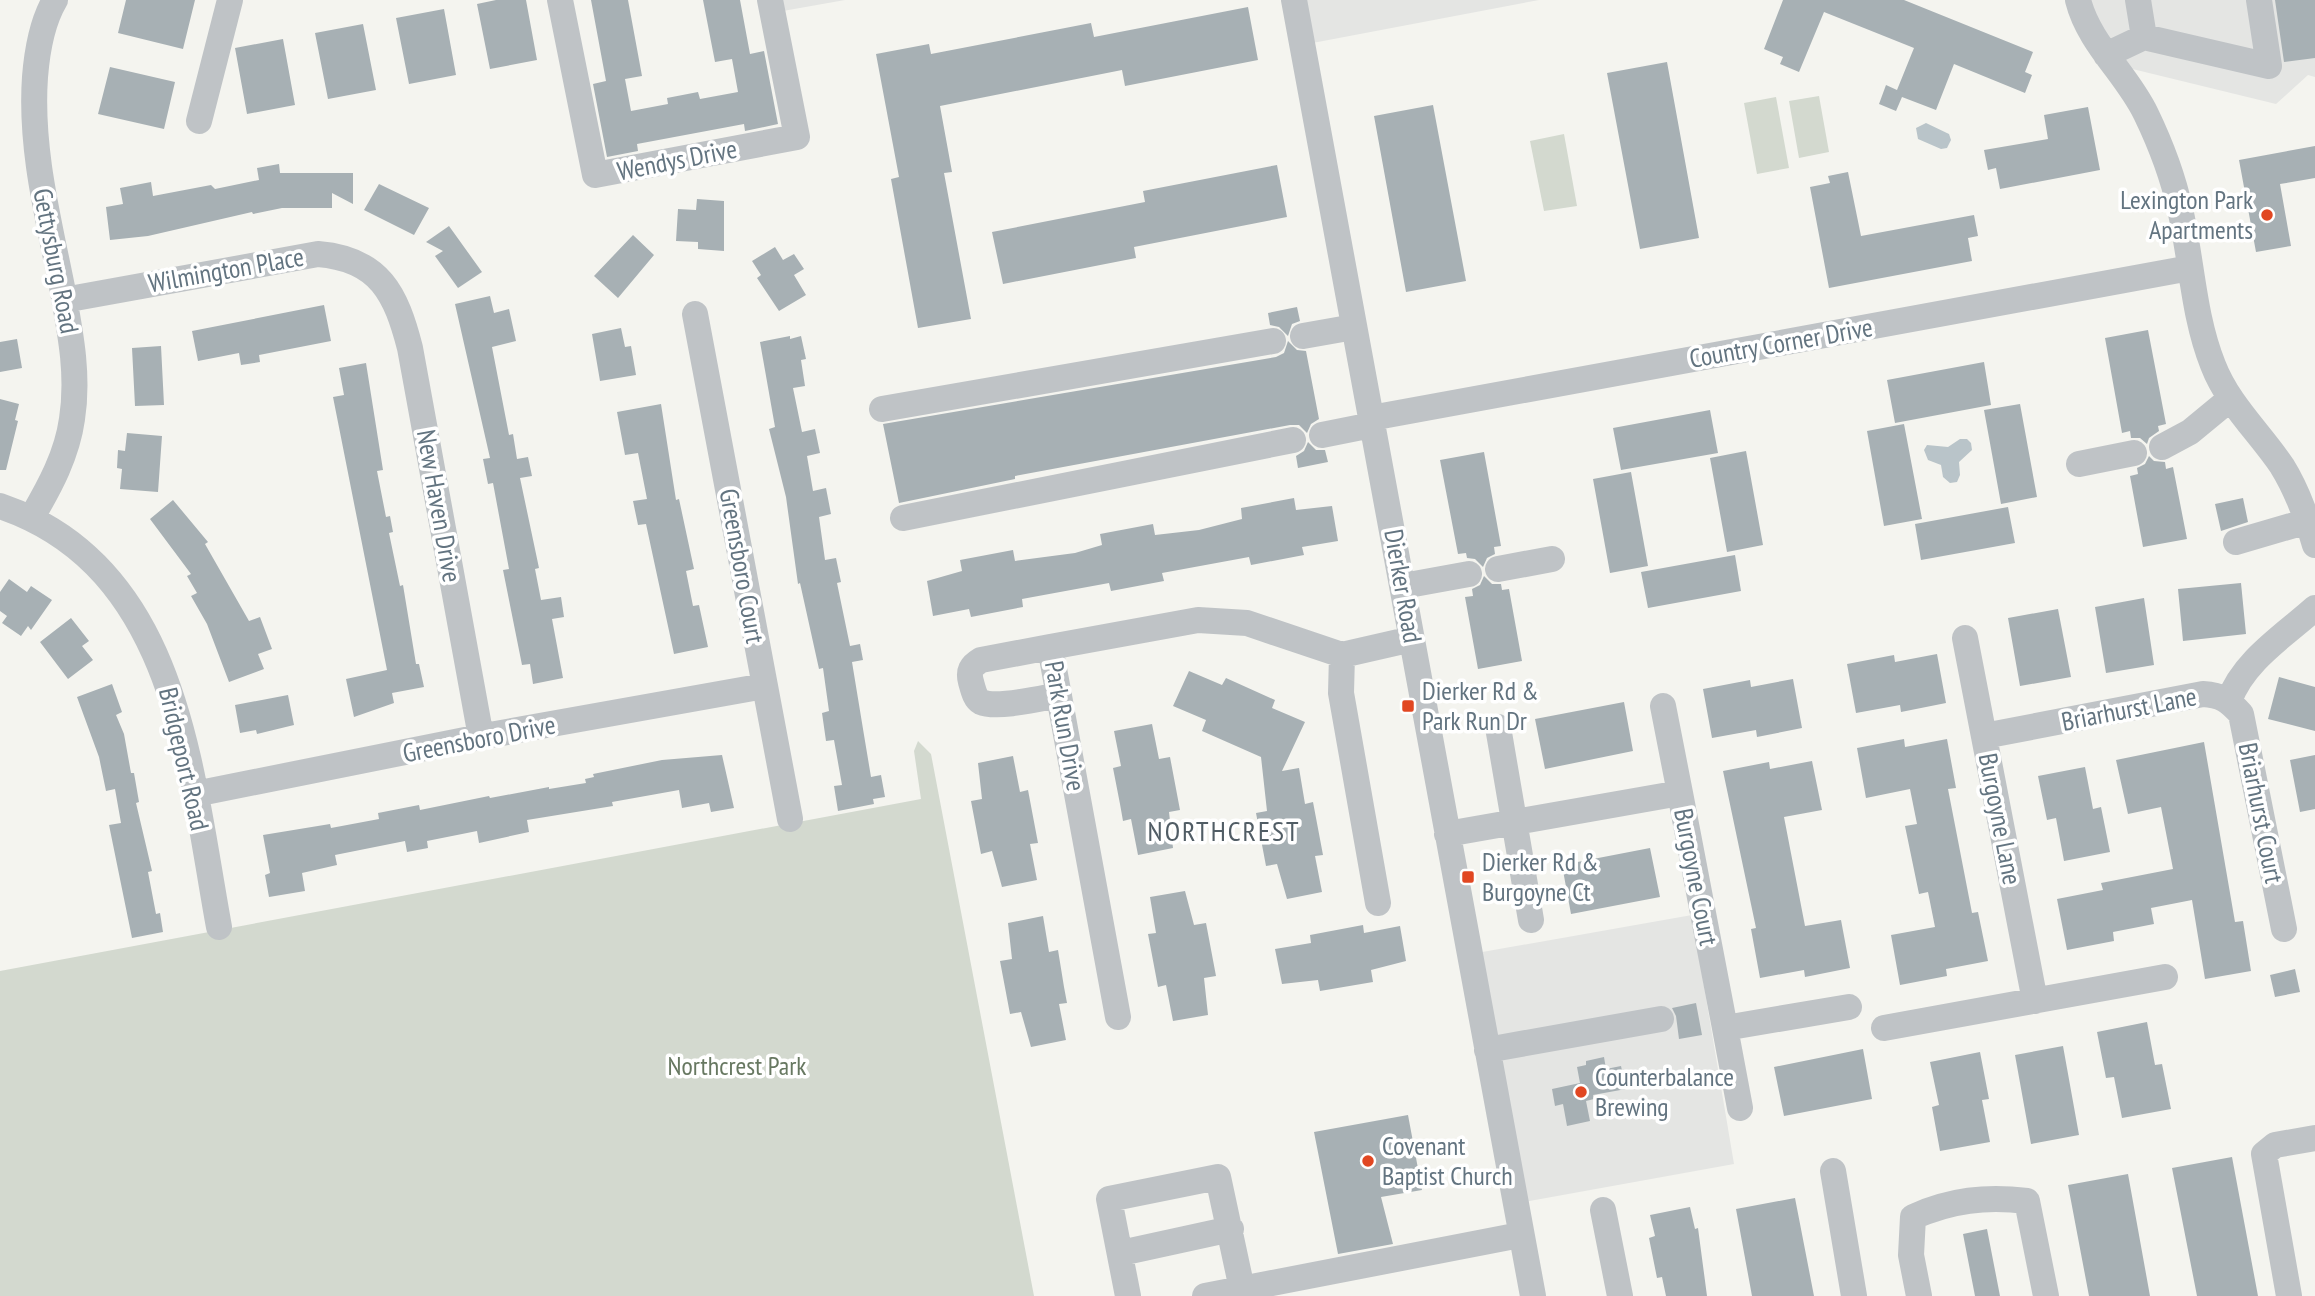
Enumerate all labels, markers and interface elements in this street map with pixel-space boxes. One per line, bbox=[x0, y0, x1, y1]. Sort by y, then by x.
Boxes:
street label: Wendys Drive bbox=[614, 132, 740, 187]
place label: Lexington Park Apartments bbox=[2120, 183, 2253, 246]
street label: Gettysburg Road bbox=[26, 186, 87, 336]
marker: Lexington Park Apartments bbox=[2259, 207, 2275, 223]
street label: Wilmington Place bbox=[146, 240, 306, 299]
street label: Country Corner Drive bbox=[1687, 310, 1875, 375]
street label: New Haven Drive bbox=[410, 427, 469, 585]
street label: Greensboro Court bbox=[713, 486, 772, 646]
street label: Dierker Road bbox=[1377, 527, 1430, 645]
street label: Park Run Drive bbox=[1038, 658, 1093, 794]
place label: Dierker Rd & Park Run Dr bbox=[1422, 674, 1539, 737]
street label: Briarhurst Lane bbox=[2059, 679, 2199, 738]
street label: Bridgeport Road bbox=[152, 684, 217, 834]
marker: Dierker Rd & Park Run Dr bbox=[1400, 698, 1416, 714]
street label: Greensboro Drive bbox=[400, 708, 558, 769]
street label: Briarhurst Court bbox=[2232, 740, 2291, 886]
street label: Burgoyne Lane bbox=[1972, 750, 2029, 887]
street label: Burgoyne Court bbox=[1667, 806, 1726, 948]
district label: NORTHCREST bbox=[1148, 812, 1300, 849]
place label: Dierker Rd & Burgoyne Ct bbox=[1482, 845, 1599, 908]
marker: Dierker Rd & Burgoyne Ct bbox=[1460, 869, 1476, 885]
park label: Northcrest Park bbox=[668, 1049, 806, 1082]
place label: Counterbalance Brewing bbox=[1595, 1060, 1734, 1123]
marker: Counterbalance Brewing bbox=[1573, 1084, 1589, 1100]
place label: Covenant Baptist Church bbox=[1382, 1129, 1513, 1192]
marker: Covenant Baptist Church bbox=[1360, 1153, 1376, 1169]

